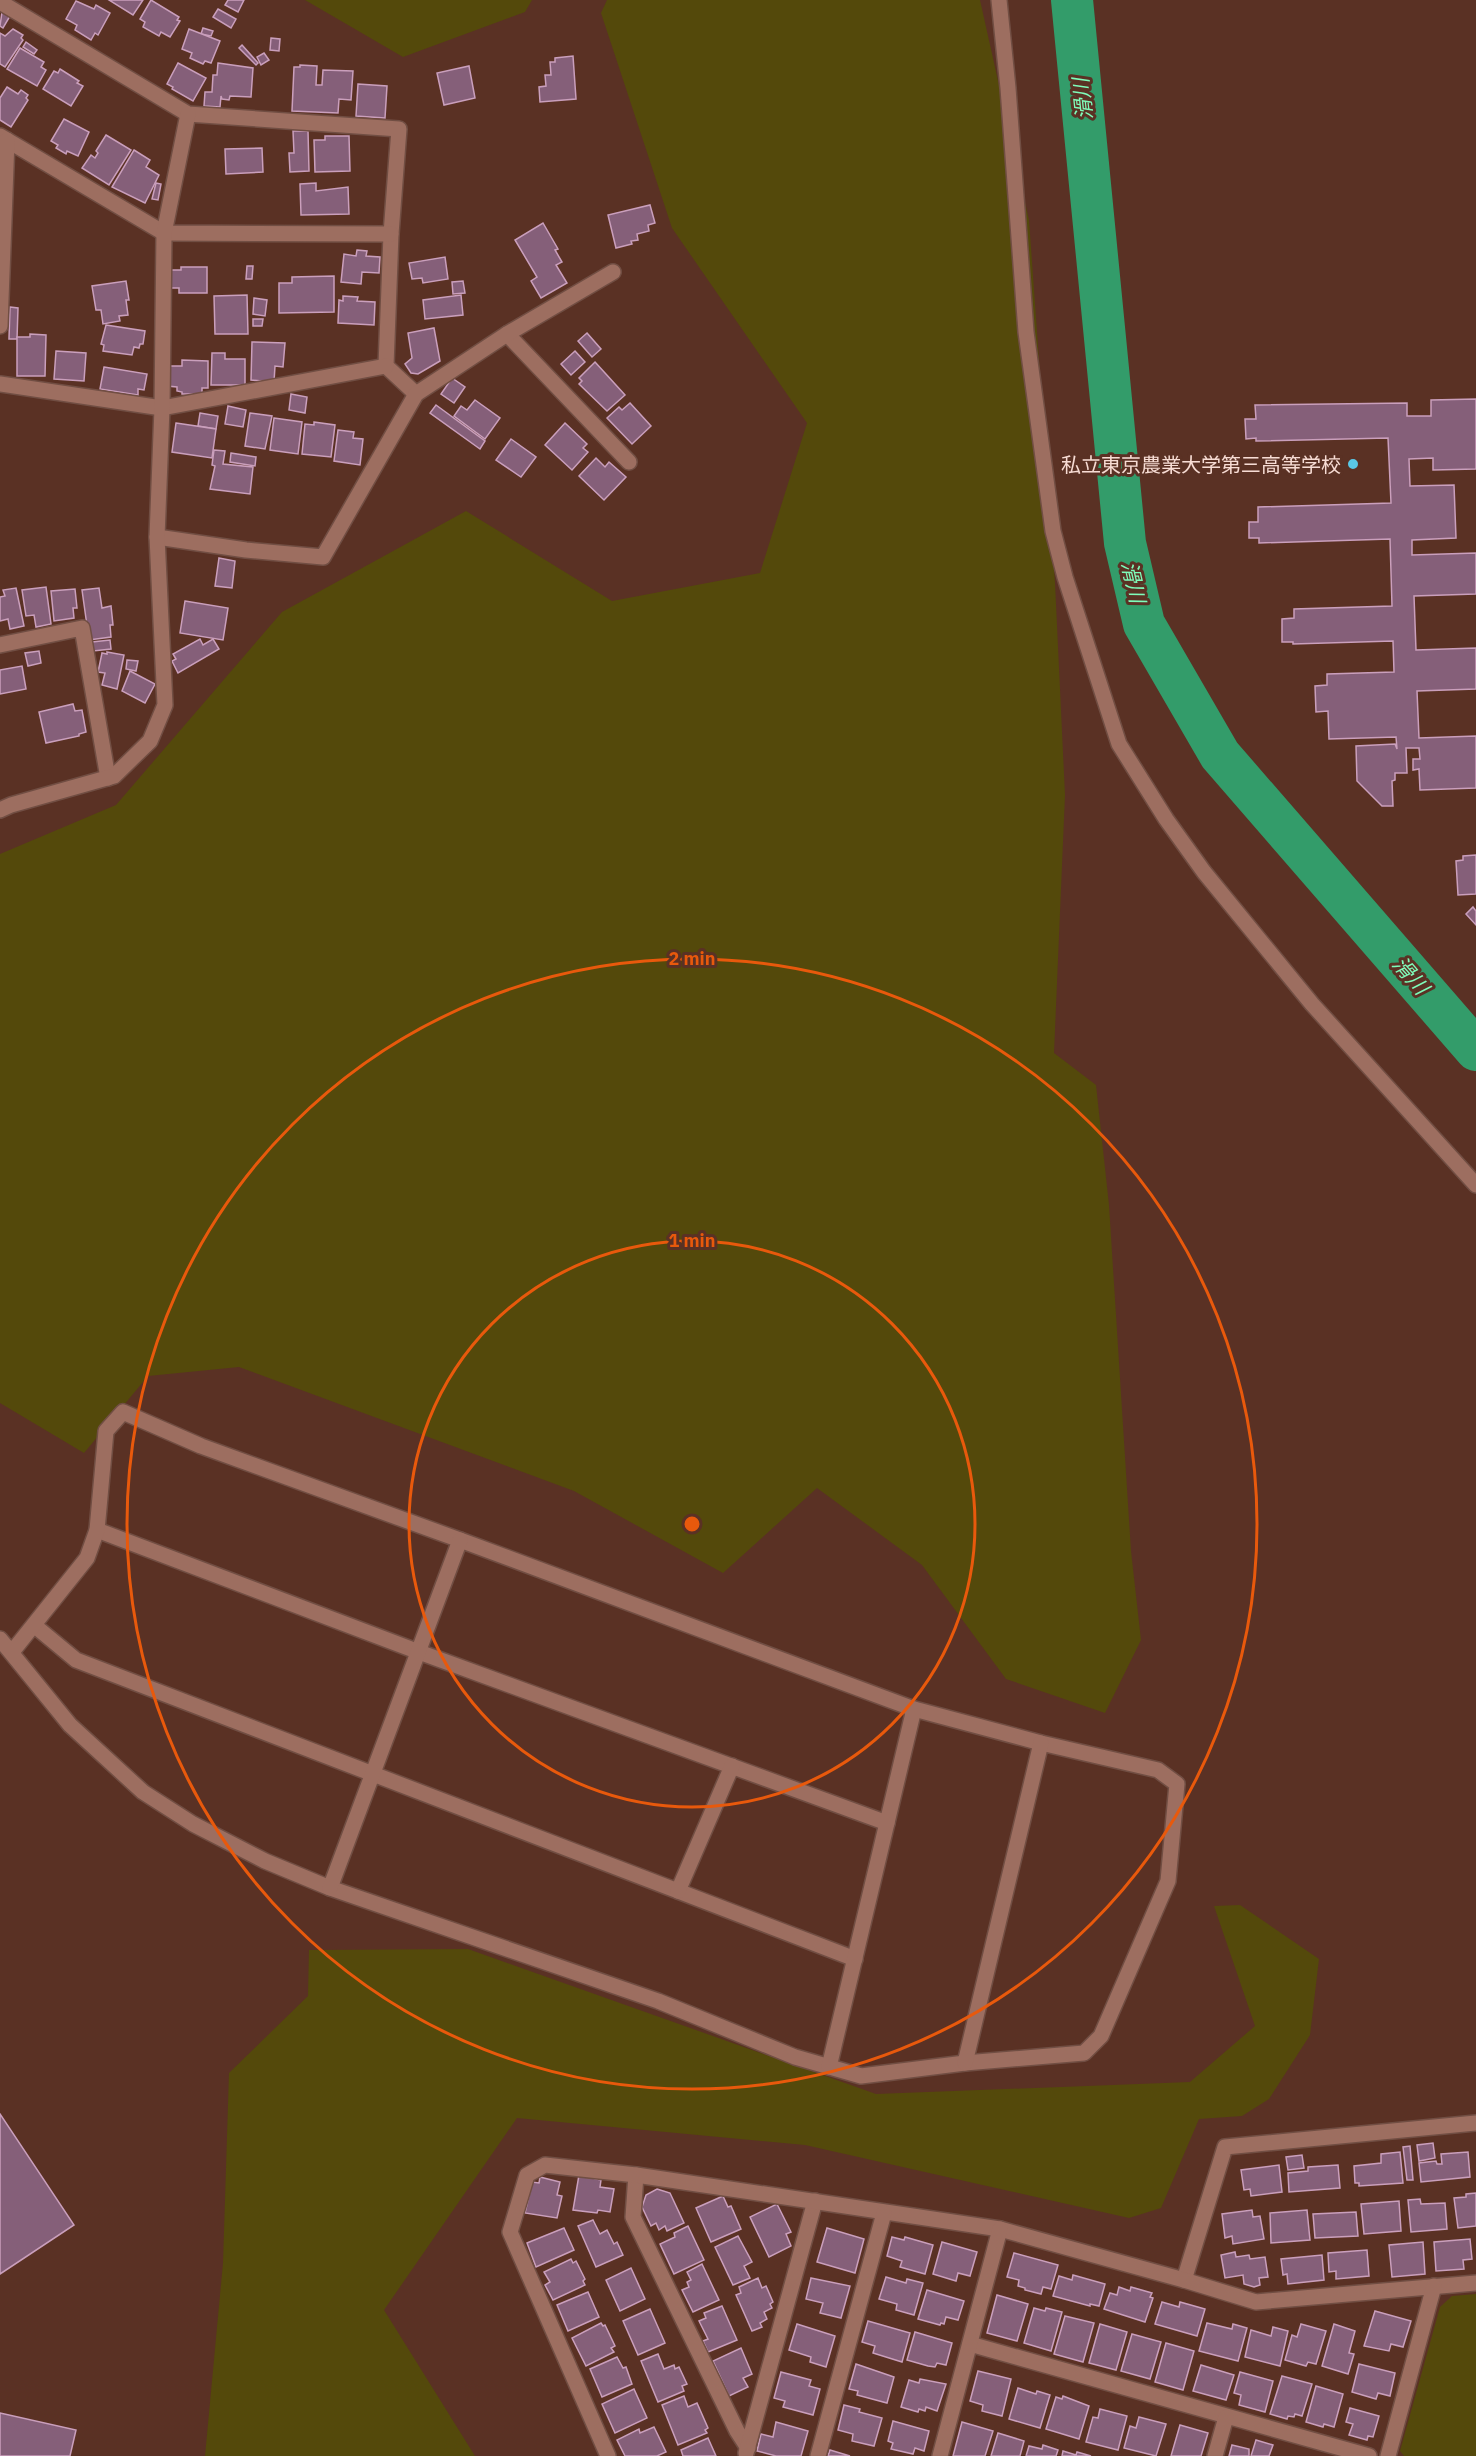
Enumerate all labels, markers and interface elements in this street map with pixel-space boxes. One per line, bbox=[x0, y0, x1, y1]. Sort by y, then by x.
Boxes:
water label: 滑川 bbox=[1066, 75, 1098, 121]
place label: 私立東京農業大学第三高等学校 bbox=[1061, 451, 1341, 478]
marker: 私立東京農業大学第三高等学校 bbox=[1346, 457, 1360, 471]
water label: 滑川 bbox=[1116, 558, 1153, 608]
text: 2 min bbox=[668, 947, 716, 970]
water label: 滑川 bbox=[1387, 950, 1437, 1002]
text: 1 min bbox=[668, 1229, 716, 1252]
centre of rings bbox=[682, 1514, 702, 1534]

